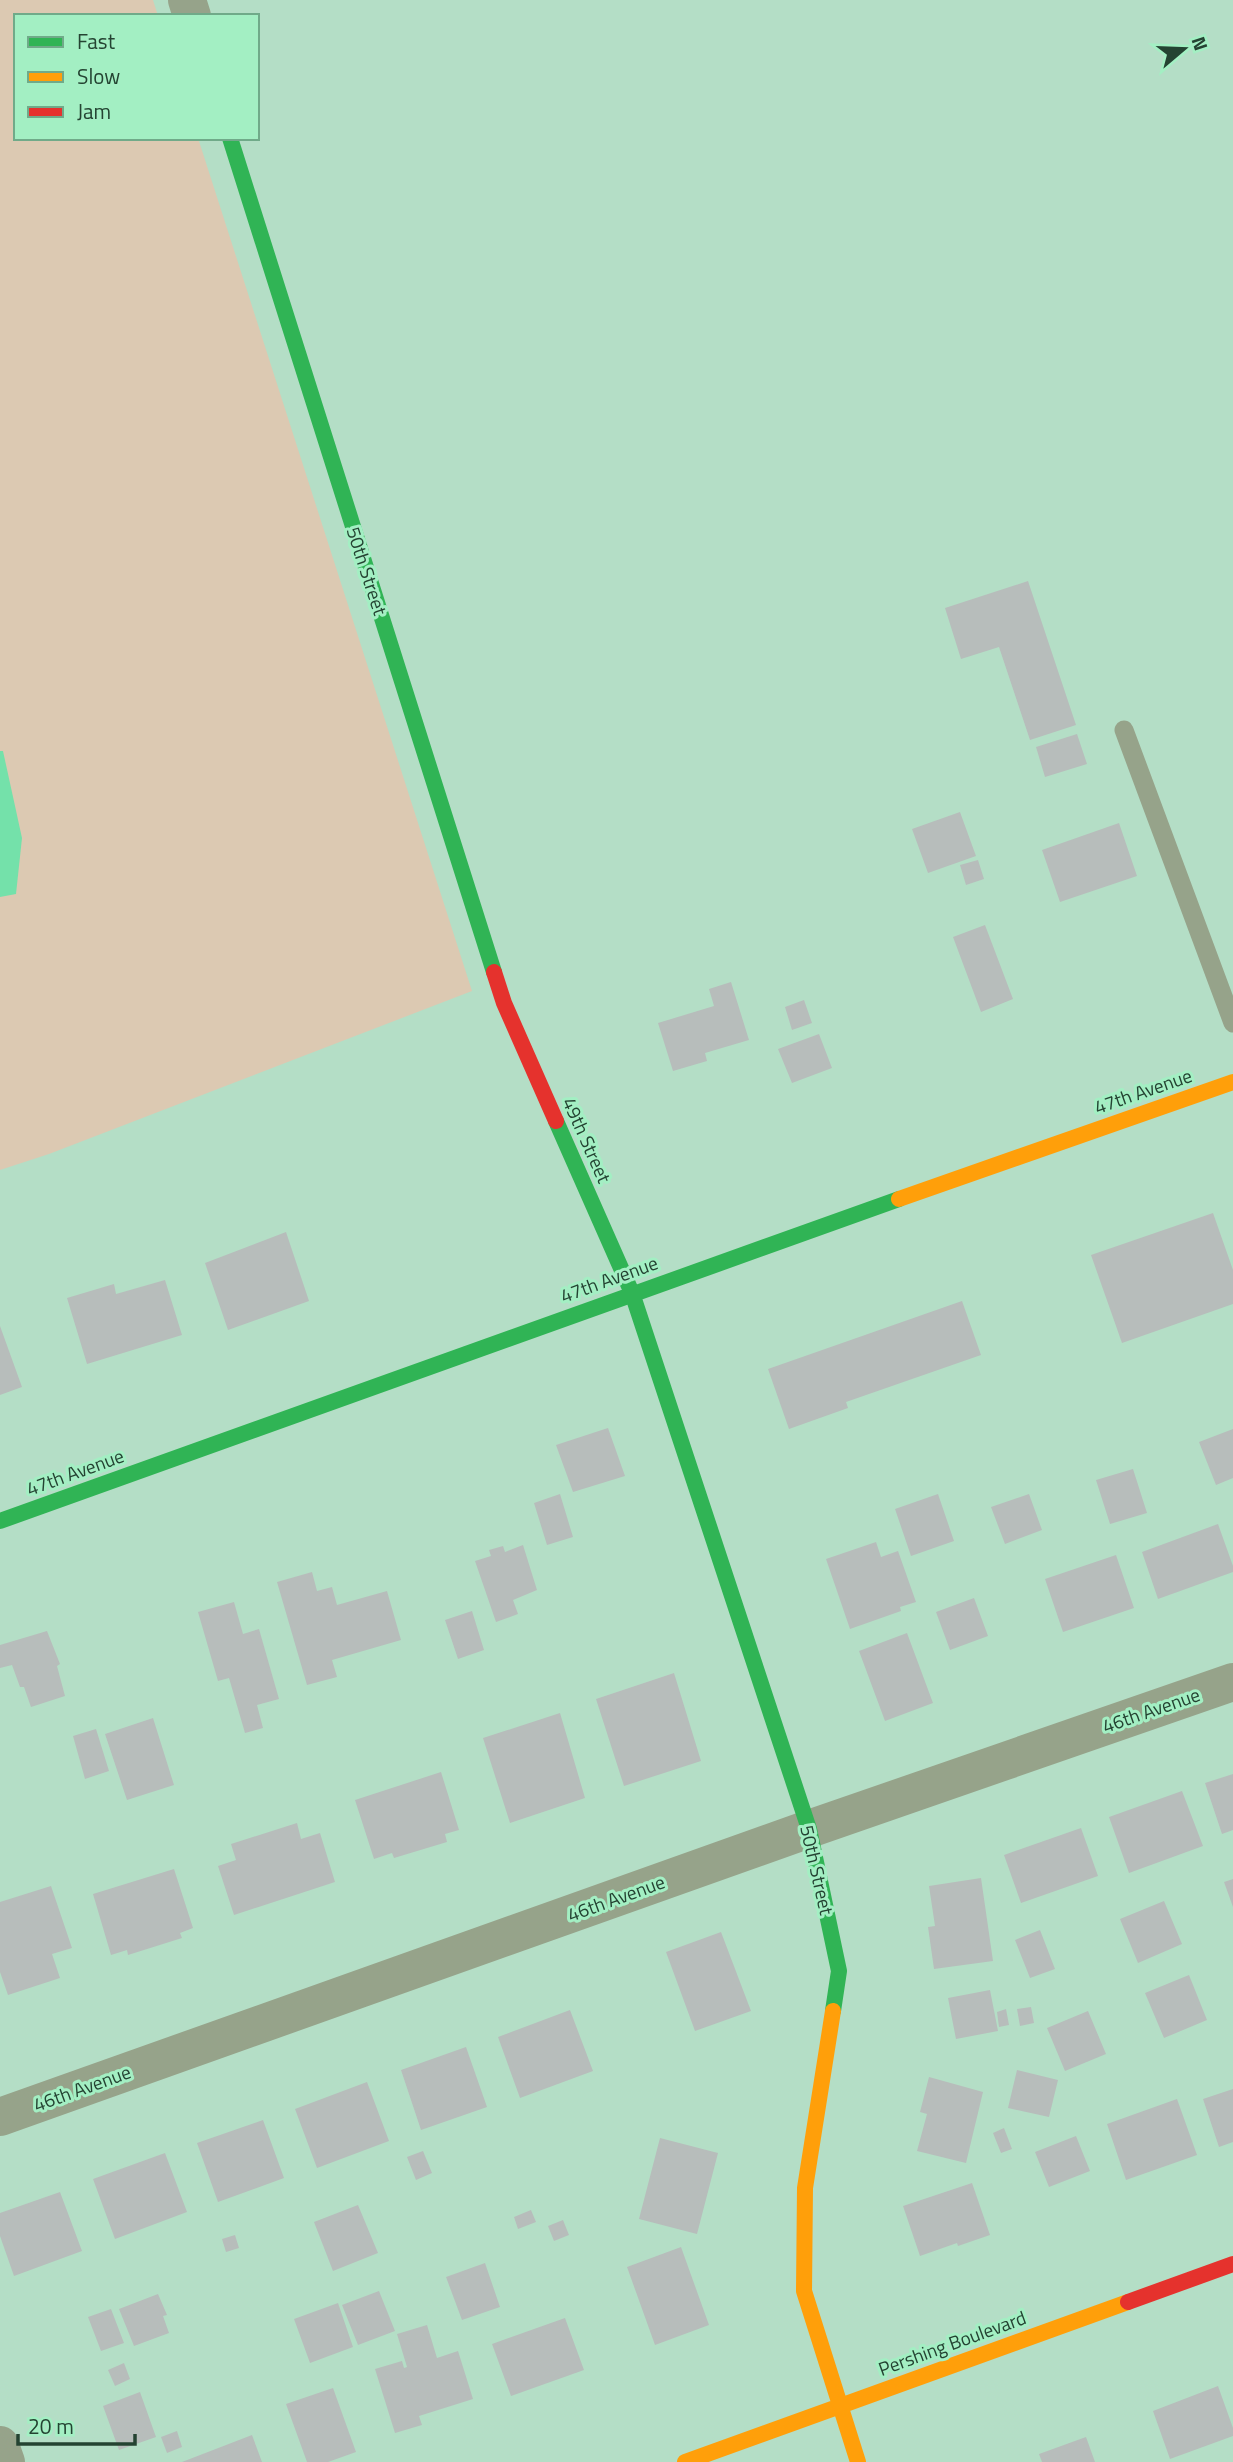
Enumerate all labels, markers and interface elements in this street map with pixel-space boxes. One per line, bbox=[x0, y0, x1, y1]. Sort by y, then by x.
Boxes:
legend bbox=[14, 14, 259, 140]
north arrow bbox=[1149, 14, 1219, 84]
text: Fast bbox=[77, 25, 116, 57]
text: N bbox=[1185, 32, 1216, 54]
text: Slow bbox=[77, 60, 120, 92]
text: Jam bbox=[77, 95, 111, 127]
street label: 50th Street bbox=[340, 523, 395, 619]
street label: 47th Avenue bbox=[1090, 1060, 1196, 1121]
street label: 49th Street bbox=[556, 1092, 619, 1188]
street label: 47th Avenue bbox=[556, 1248, 662, 1310]
street label: 47th Avenue bbox=[22, 1441, 128, 1503]
street label: 46th Avenue bbox=[1098, 1679, 1204, 1740]
street label: 50th Street bbox=[793, 1822, 842, 1918]
street label: 46th Avenue bbox=[563, 1867, 669, 1929]
street label: 46th Avenue bbox=[29, 2057, 135, 2119]
street label: Pershing Boulevard bbox=[874, 2302, 1030, 2383]
scale bar bbox=[18, 2402, 135, 2446]
text: 20 m bbox=[28, 2410, 74, 2442]

